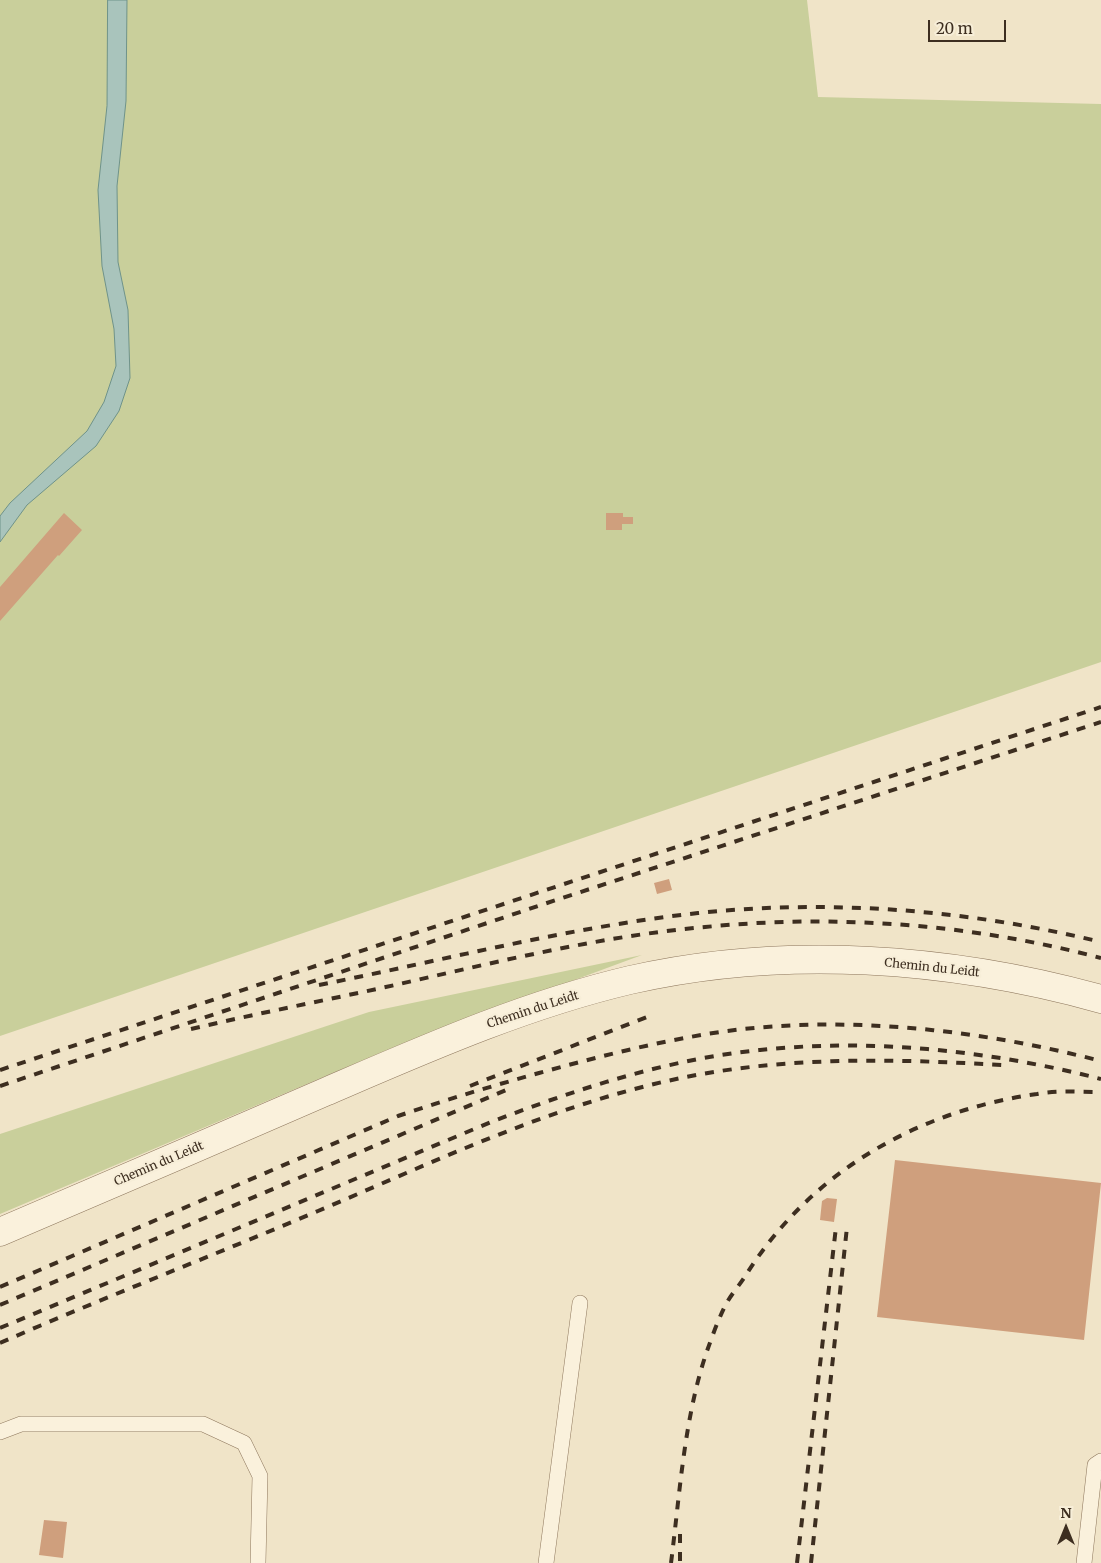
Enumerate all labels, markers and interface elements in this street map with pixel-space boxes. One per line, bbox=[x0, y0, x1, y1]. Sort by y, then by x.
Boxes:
scale bar bbox=[931, 10, 1008, 42]
text: 20 m bbox=[936, 19, 973, 38]
street label: Chemin du Leidt bbox=[884, 956, 980, 980]
street label: Chemin du Leidt bbox=[485, 988, 581, 1032]
street label: Chemin du Leidt bbox=[112, 1139, 206, 1189]
north arrow bbox=[1041, 1503, 1091, 1553]
text: N bbox=[1060, 1504, 1072, 1522]

